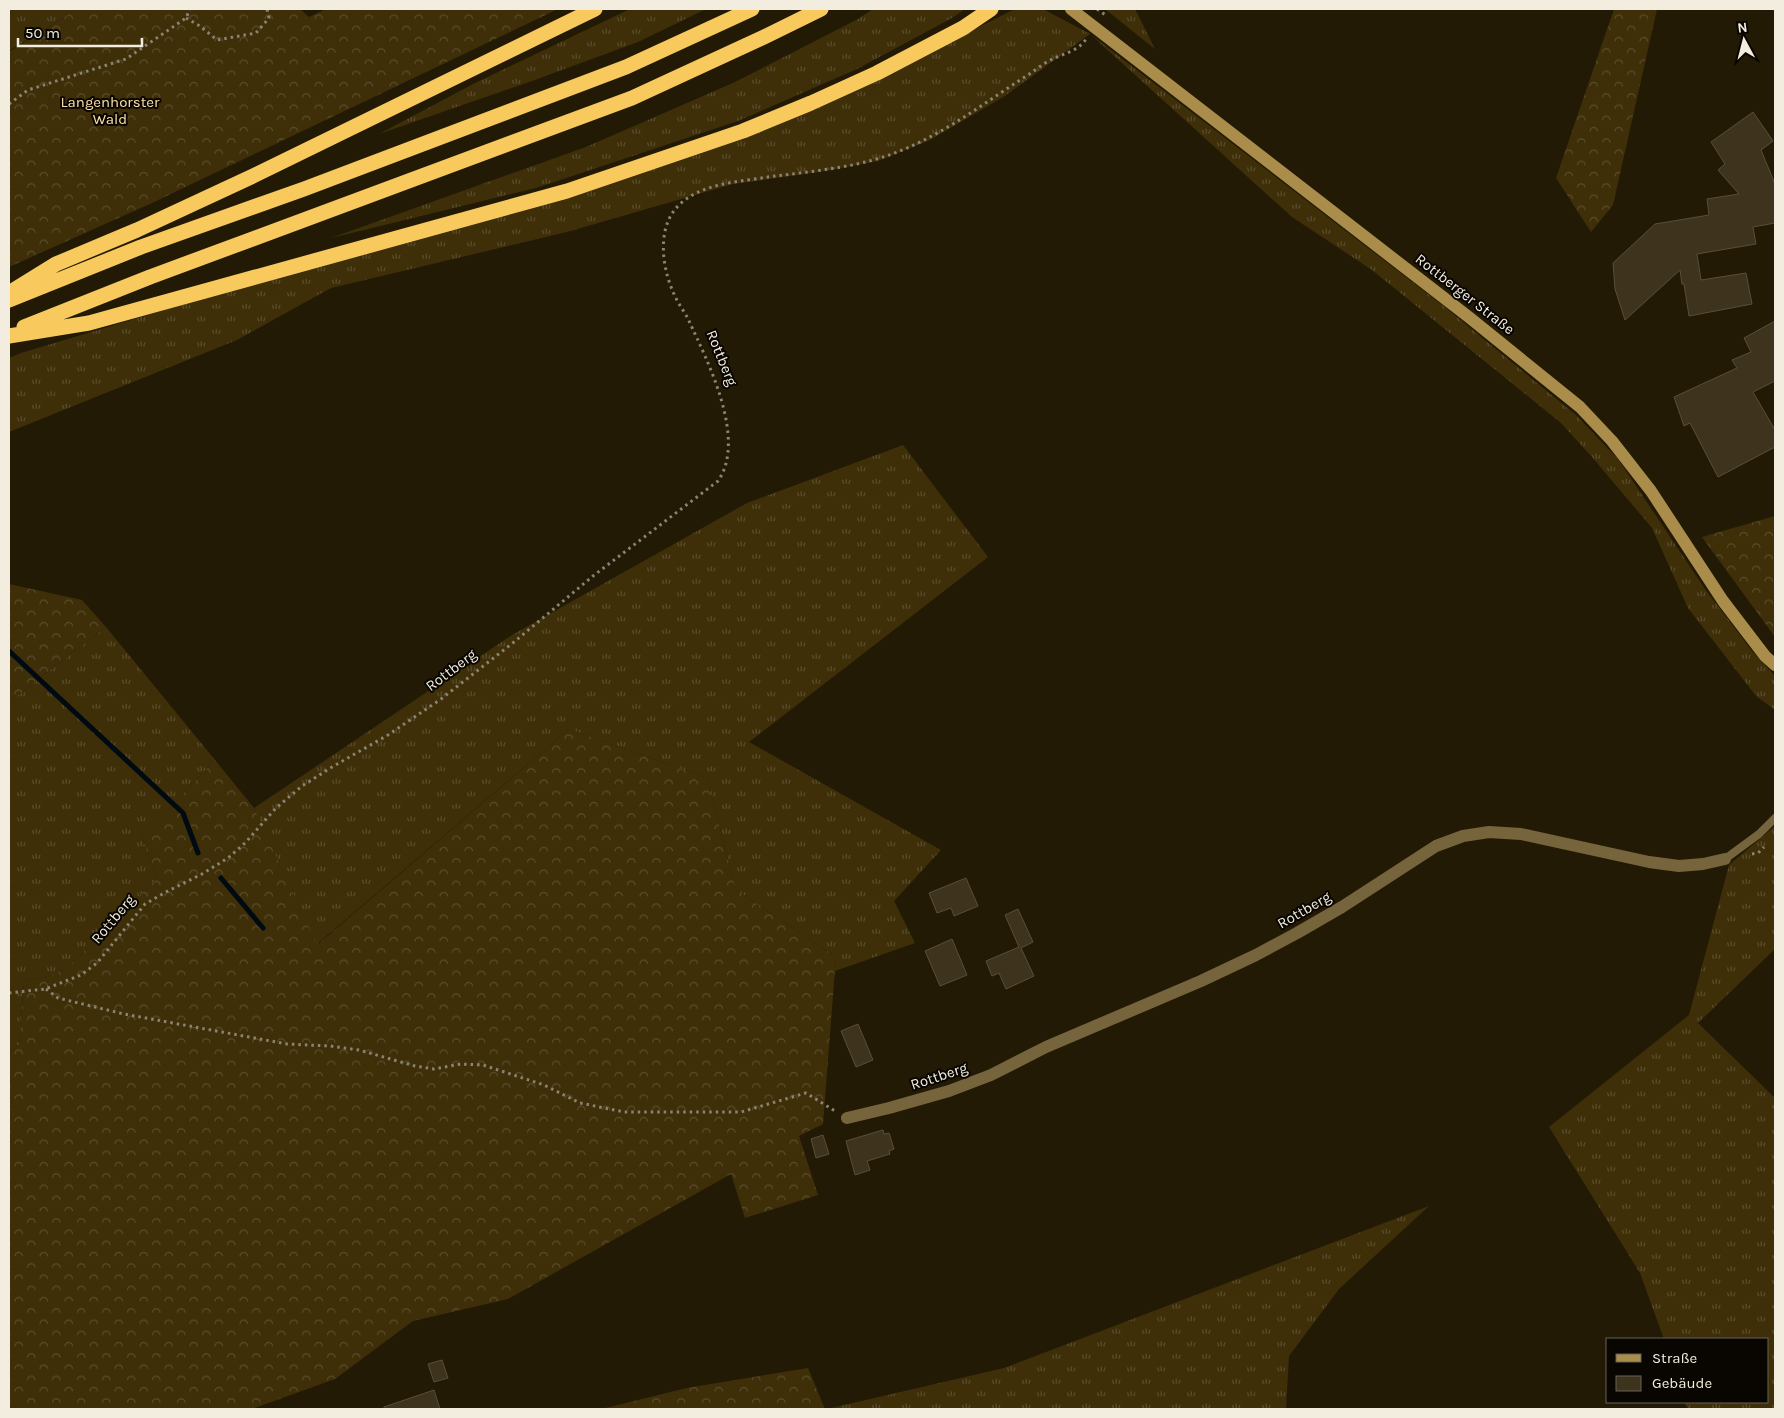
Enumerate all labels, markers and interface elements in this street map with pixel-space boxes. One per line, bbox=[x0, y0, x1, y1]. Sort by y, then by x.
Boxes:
scale bar bbox=[18, 15, 141, 47]
north arrow bbox=[1719, 15, 1769, 65]
text: N bbox=[1736, 19, 1748, 37]
text: 50 m bbox=[25, 24, 60, 42]
park label: Langenhorster Wald bbox=[61, 93, 160, 128]
street label: Rottberger Straße bbox=[1412, 250, 1518, 338]
street label: Rottberg bbox=[703, 327, 742, 389]
street label: Rottberg bbox=[422, 645, 480, 695]
street label: Rottberg bbox=[1274, 887, 1334, 933]
street label: Rottberg bbox=[87, 890, 139, 947]
street label: Rottberg bbox=[908, 1058, 970, 1094]
legend bbox=[1606, 1338, 1769, 1403]
text: Straße bbox=[1652, 1349, 1697, 1367]
text: Gebäude bbox=[1652, 1374, 1712, 1392]

